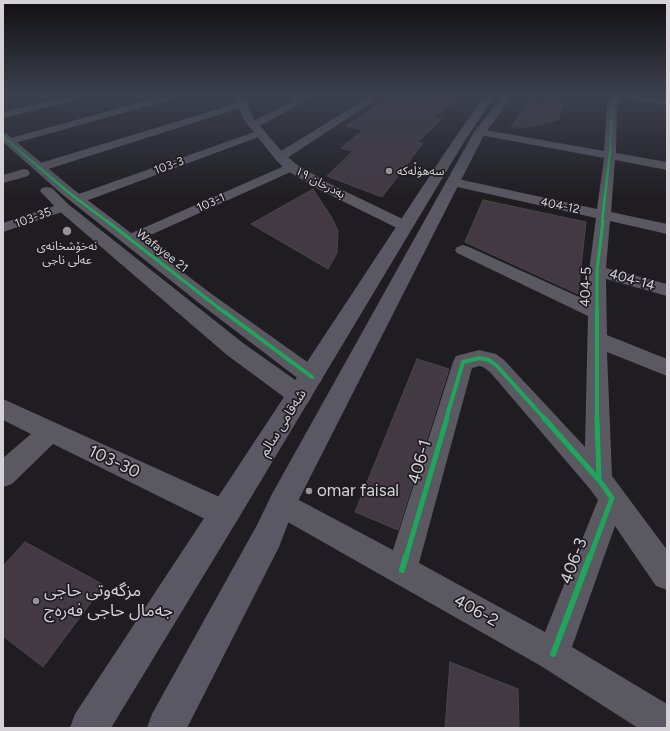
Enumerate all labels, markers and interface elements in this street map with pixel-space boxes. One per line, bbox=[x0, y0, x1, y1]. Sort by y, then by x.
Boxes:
street label: 103-3 bbox=[152, 154, 186, 178]
street label: بەدرخان ١٩ bbox=[293, 164, 347, 202]
place label: سەهۆڵەکە bbox=[397, 164, 445, 178]
marker: سەهۆڵەکە bbox=[384, 166, 394, 176]
street label: 103-1 bbox=[195, 190, 227, 216]
street label: 404-12 bbox=[539, 195, 581, 217]
street label: 103-35 bbox=[13, 205, 53, 231]
marker: نەخۆشخانەی عەلی ناجی bbox=[61, 225, 73, 237]
street label: Wafayee 21 bbox=[133, 226, 191, 276]
place label: نەخۆشخانەی عەلی ناجی bbox=[37, 239, 97, 267]
street label: 404-14 bbox=[607, 265, 657, 295]
street label: 404-5 bbox=[577, 267, 595, 307]
street label: شەقامی سالم bbox=[256, 386, 310, 460]
street label: 406-1 bbox=[404, 437, 436, 487]
street label: 103-30 bbox=[85, 441, 143, 483]
place label: omar faisal bbox=[317, 481, 399, 501]
marker: omar faisal bbox=[304, 486, 314, 496]
street label: 406-3 bbox=[556, 535, 592, 587]
place label: مزگه‌وتی حاجی جەمال حاجی فەرەج bbox=[44, 581, 173, 621]
street label: 406-2 bbox=[450, 591, 502, 631]
marker: مزگه‌وتی حاجی جەمال حاجی فەرەج bbox=[31, 596, 41, 606]

